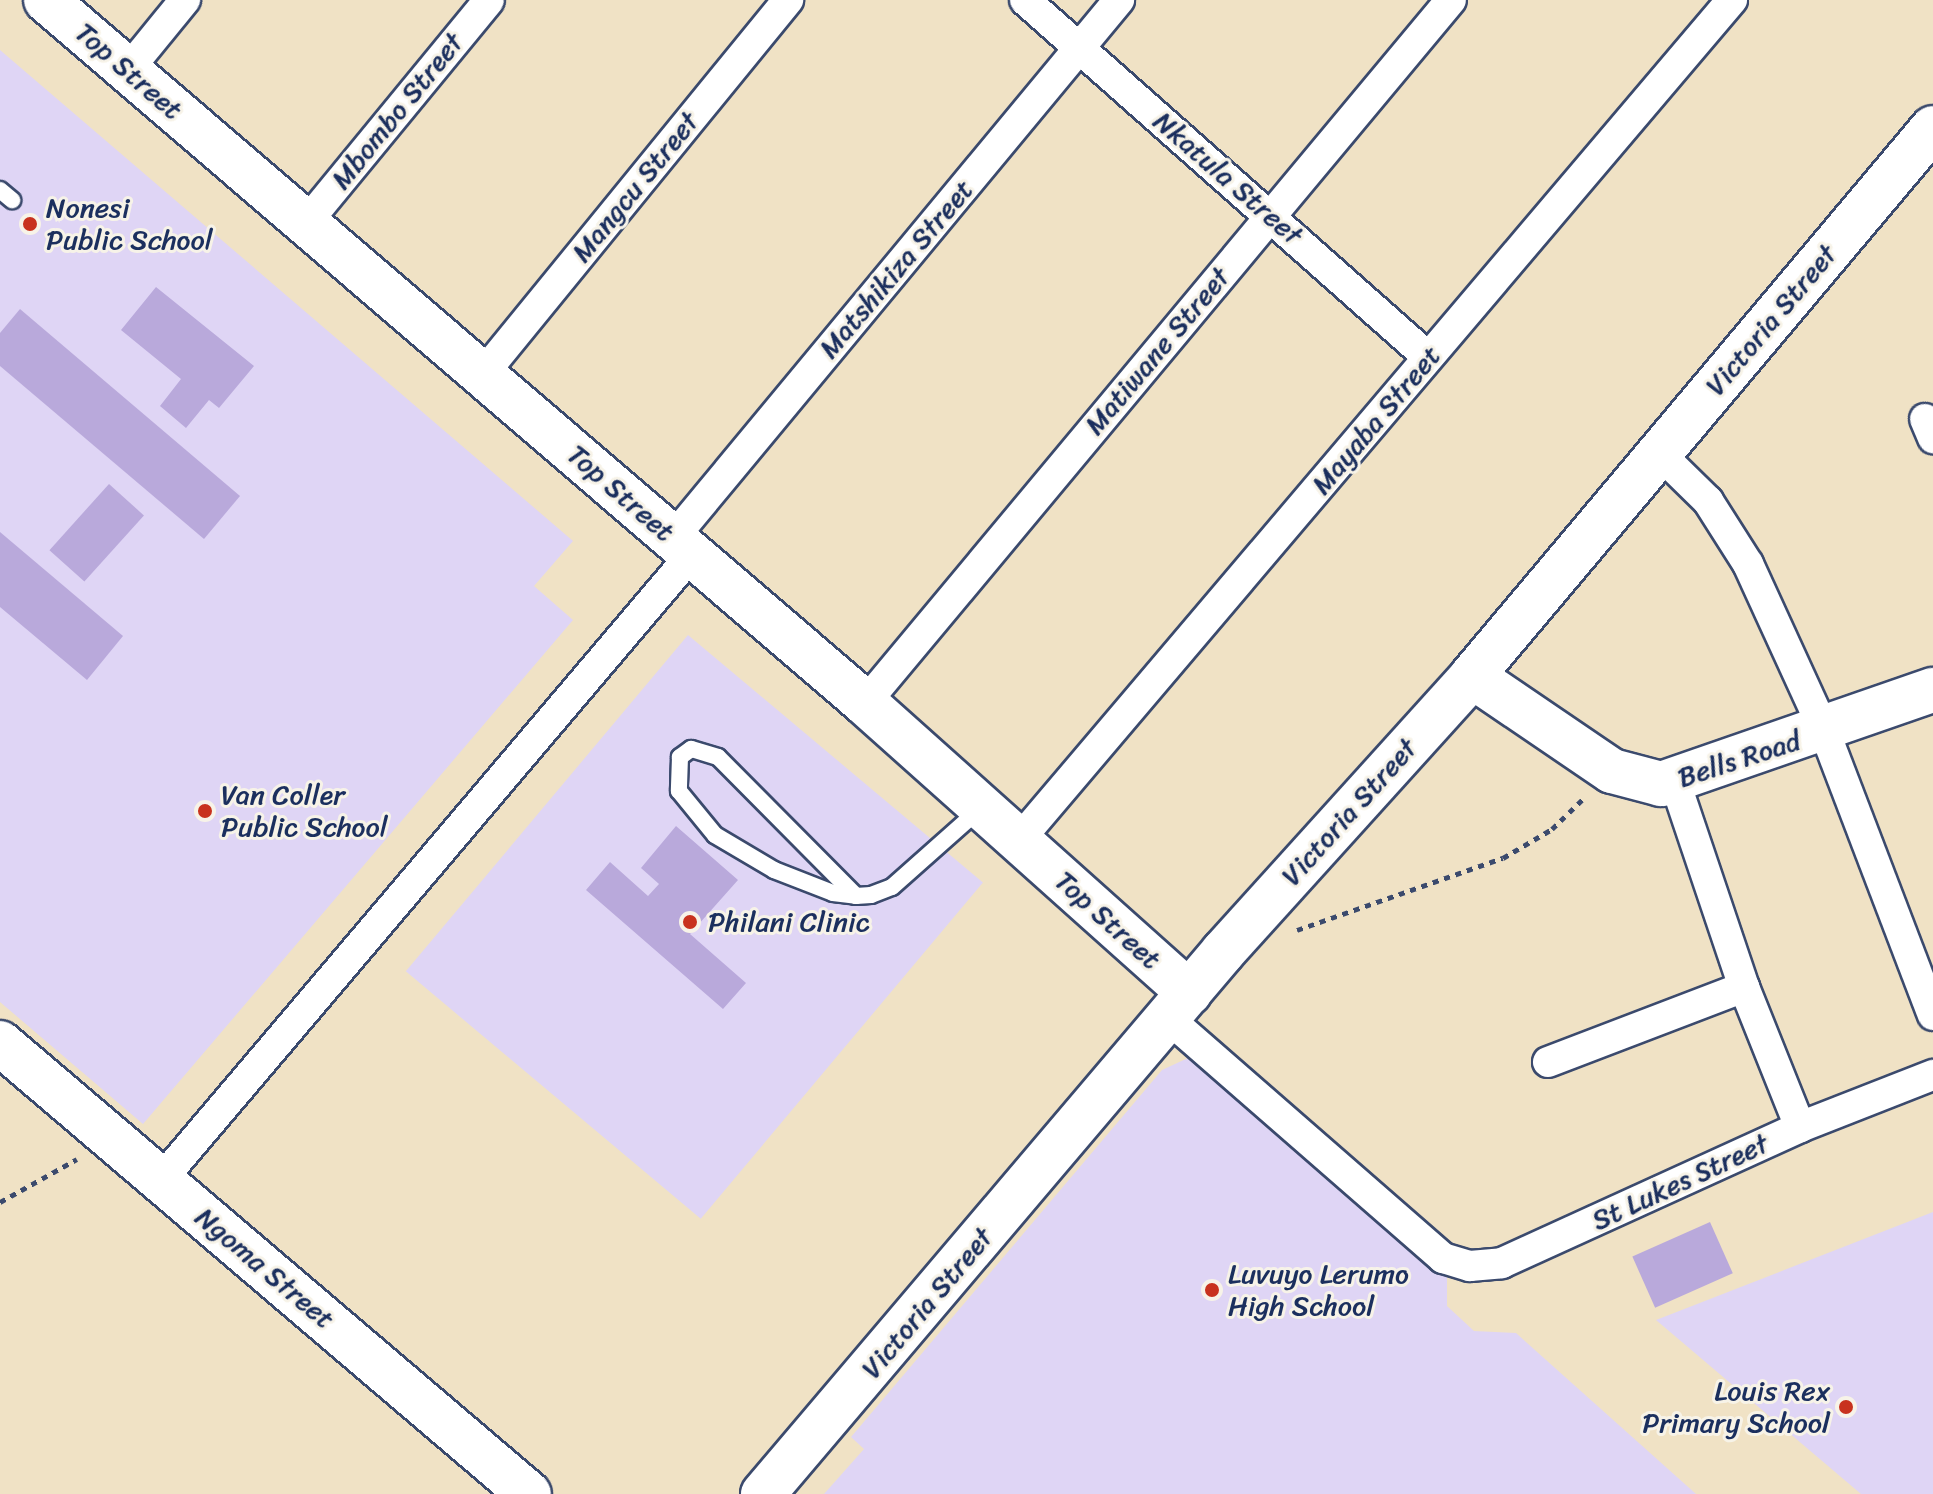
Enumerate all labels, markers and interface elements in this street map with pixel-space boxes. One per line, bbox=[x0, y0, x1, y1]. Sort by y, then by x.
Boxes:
street label: Top Street bbox=[69, 15, 189, 127]
street label: Mbombo Street bbox=[324, 26, 470, 196]
street label: Nkatula Street bbox=[1147, 104, 1309, 252]
street label: Mangcu Street bbox=[564, 105, 706, 269]
street label: Matshikiza Street bbox=[811, 173, 981, 365]
place label: Nonesi Public School bbox=[46, 191, 213, 257]
marker: Nonesi Public School bbox=[21, 215, 39, 233]
street label: Victoria Street bbox=[1698, 238, 1844, 402]
street label: Matiwane Street bbox=[1077, 260, 1237, 442]
street label: Mayaba Street bbox=[1304, 339, 1448, 501]
street label: Top Street bbox=[561, 437, 681, 549]
street label: Bells Road bbox=[1674, 723, 1804, 795]
street label: Victoria Street bbox=[1274, 731, 1424, 893]
place label: Van Coller Public School bbox=[221, 778, 388, 844]
marker: Van Coller Public School bbox=[196, 802, 214, 820]
street label: Top Street bbox=[1048, 864, 1168, 976]
place label: Philani Clinic bbox=[708, 905, 870, 939]
marker: Philani Clinic bbox=[679, 911, 701, 933]
street label: St Lukes Street bbox=[1584, 1125, 1776, 1239]
street label: Ngoma Street bbox=[188, 1200, 342, 1336]
street label: Victoria Street bbox=[854, 1221, 1000, 1385]
place label: Luvuyo Lerumo High School bbox=[1228, 1257, 1409, 1323]
marker: Luvuyo Lerumo High School bbox=[1203, 1281, 1221, 1299]
place label: Louis Rex Primary School bbox=[1642, 1374, 1830, 1440]
marker: Louis Rex Primary School bbox=[1837, 1398, 1855, 1416]

